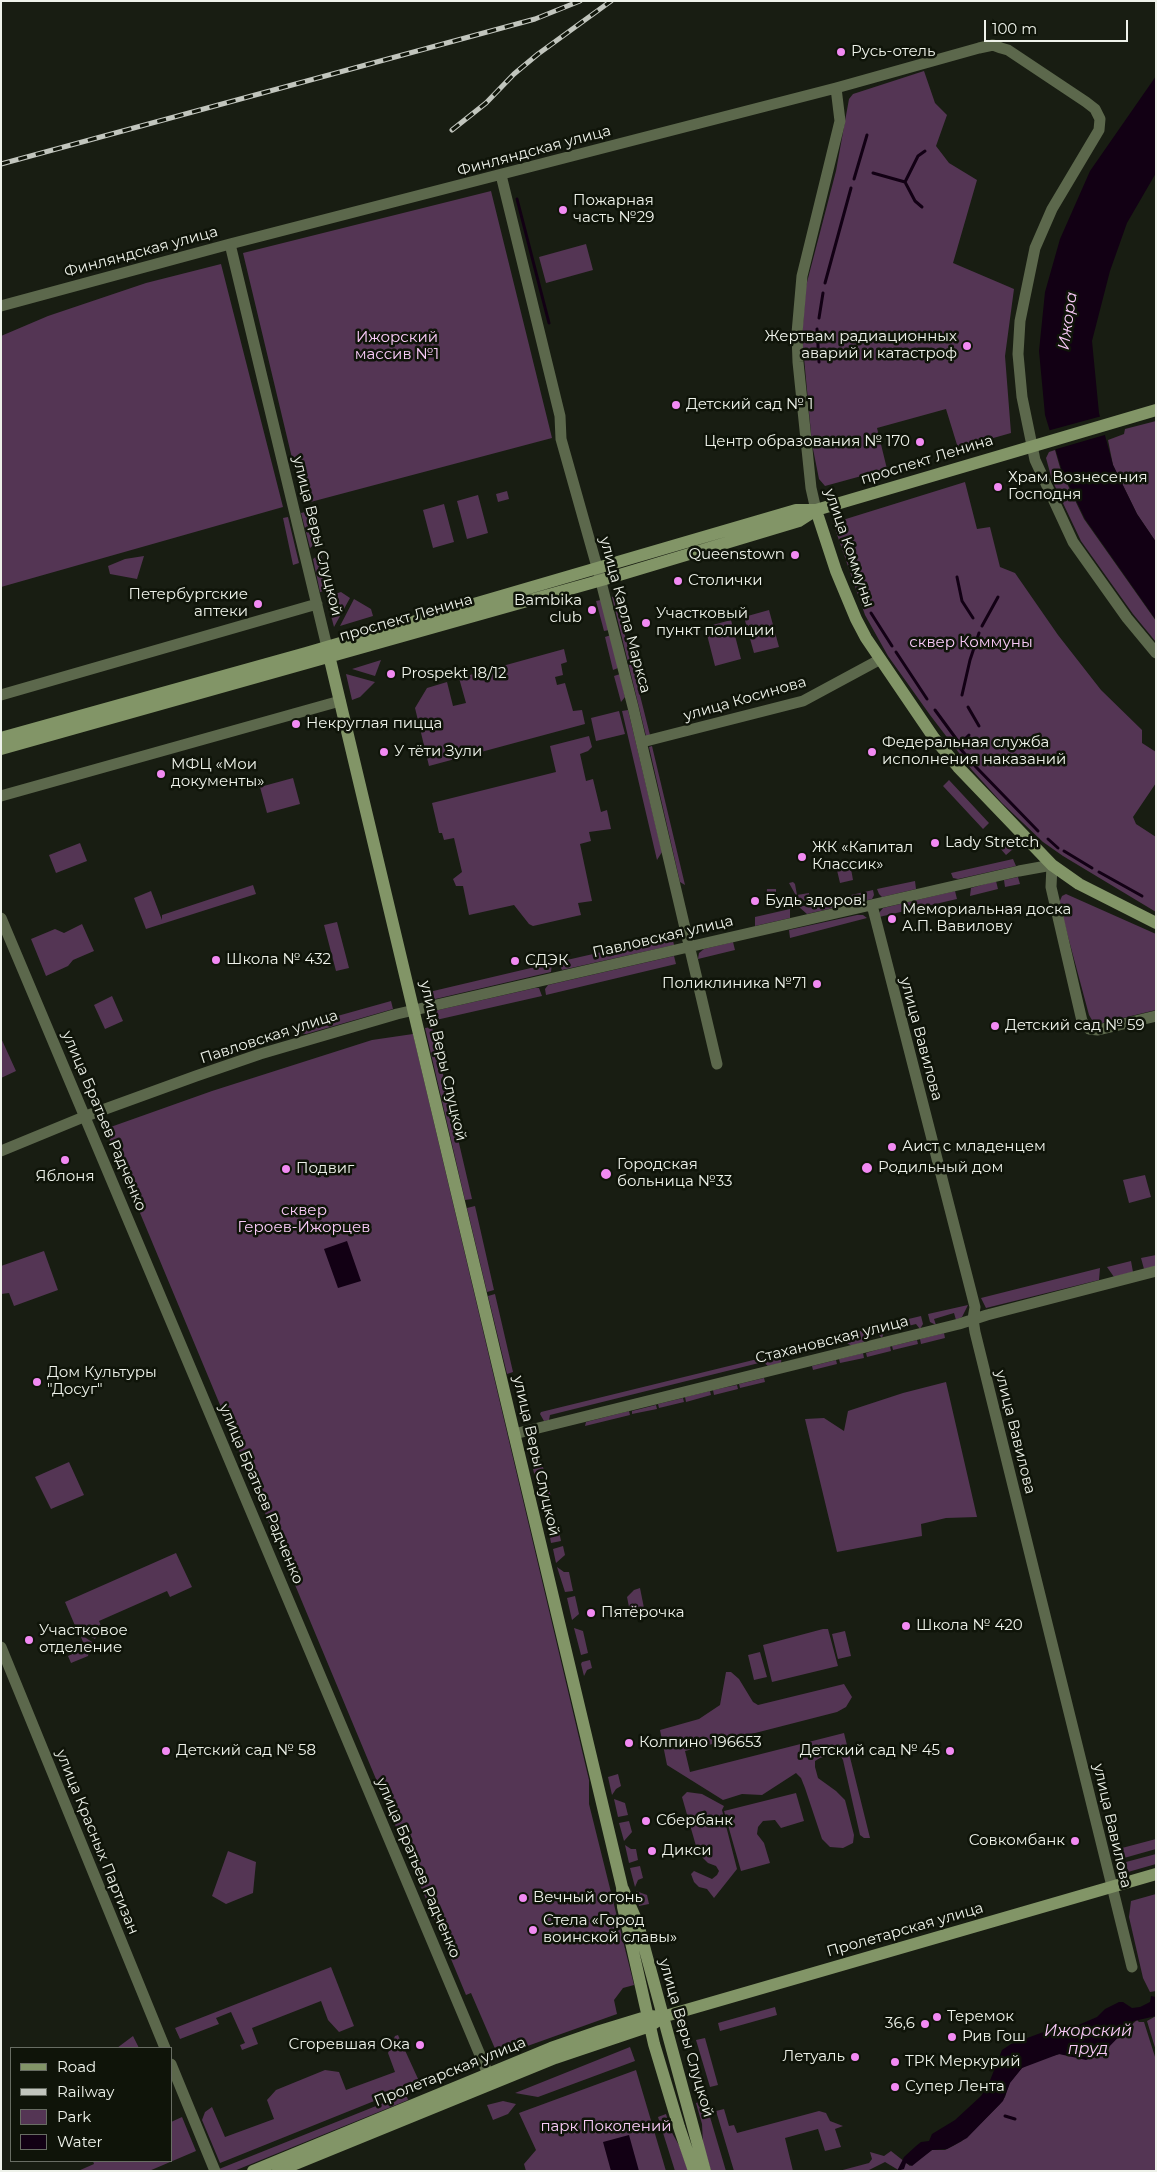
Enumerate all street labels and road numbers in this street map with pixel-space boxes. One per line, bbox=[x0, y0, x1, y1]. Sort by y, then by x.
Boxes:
street label: Финляндская улица bbox=[455, 122, 613, 180]
street label: Финляндская улица bbox=[62, 223, 220, 281]
street label: проспект Ленина bbox=[859, 431, 995, 489]
street label: улица Веры Слуцкой bbox=[288, 454, 346, 618]
street label: улица Коммуны bbox=[820, 486, 878, 610]
street label: улица Карла Маркса bbox=[595, 535, 655, 695]
street label: проспект Ленина bbox=[337, 590, 475, 646]
street label: улица Косинова bbox=[682, 673, 808, 725]
street label: Павловская улица bbox=[591, 912, 735, 962]
street label: улица Вавилова bbox=[896, 975, 946, 1103]
street label: улица Веры Слуцкой bbox=[416, 979, 470, 1143]
street label: Павловская улица bbox=[198, 1006, 340, 1068]
street label: улица Братьев Радченко bbox=[58, 1028, 150, 1214]
street label: Стахановская улица bbox=[754, 1312, 910, 1368]
street label: улица Вавилова bbox=[991, 1368, 1039, 1496]
street label: улица Веры Слуцкой bbox=[509, 1374, 563, 1538]
street label: улица Братьев Радченко bbox=[215, 1401, 307, 1587]
street label: улица Красных Партизан bbox=[52, 1747, 142, 1937]
street label: улица Вавилова bbox=[1089, 1762, 1135, 1890]
street label: улица Братьев Радченко bbox=[372, 1775, 464, 1961]
street label: Пролетарская улица bbox=[825, 1899, 985, 1961]
street label: улица Веры Слуцкой bbox=[655, 1957, 717, 2119]
street label: Пролетарская улица bbox=[371, 2033, 529, 2111]

